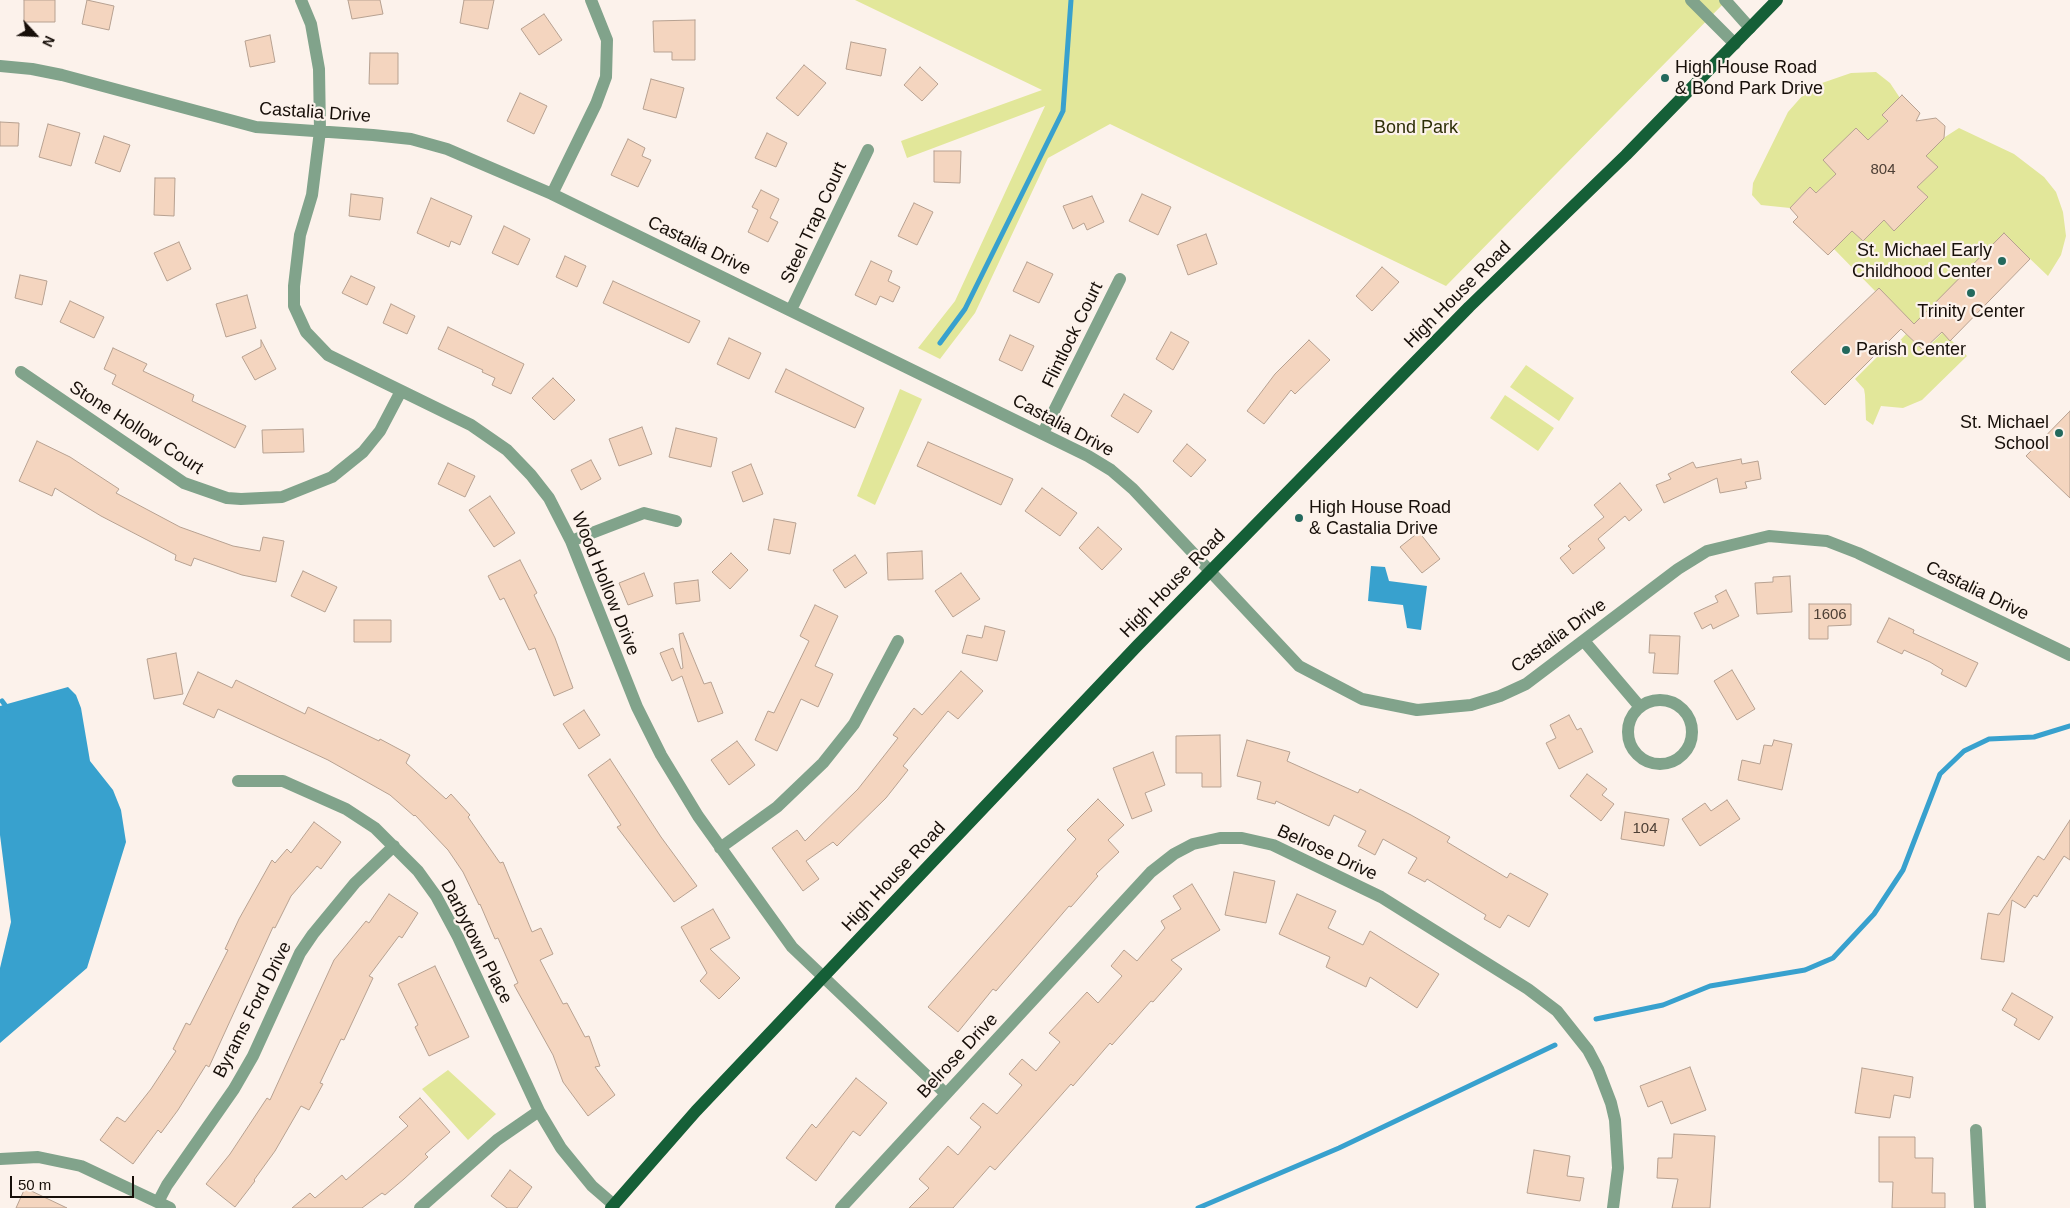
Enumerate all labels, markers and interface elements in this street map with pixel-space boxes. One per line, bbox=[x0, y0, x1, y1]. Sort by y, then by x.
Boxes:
north arrow bbox=[10, 10, 60, 60]
text: N bbox=[39, 33, 58, 49]
place label: High House Road & Bond Park Drive bbox=[1675, 57, 1823, 100]
marker: High House Road & Bond Park Drive bbox=[1659, 72, 1671, 84]
street label: Castalia Drive bbox=[258, 98, 372, 128]
park label: Bond Park bbox=[1374, 117, 1458, 139]
street label: Steel Trap Court bbox=[776, 159, 852, 287]
house number: 804 bbox=[1870, 161, 1896, 179]
street label: Castalia Drive bbox=[644, 212, 754, 280]
street label: High House Road bbox=[1400, 237, 1516, 353]
place label: St. Michael Early Childhood Center bbox=[1852, 240, 1992, 282]
marker: St. Michael Early Childhood Center bbox=[1996, 255, 2008, 267]
street label: Flintlock Court bbox=[1038, 279, 1108, 391]
marker: Trinity Center bbox=[1965, 287, 1977, 299]
place label: Trinity Center bbox=[1917, 301, 2025, 323]
place label: Parish Center bbox=[1856, 339, 1966, 361]
marker: Parish Center bbox=[1840, 344, 1852, 356]
street label: Stone Hollow Court bbox=[65, 377, 207, 479]
street label: Castalia Drive bbox=[1008, 390, 1118, 462]
place label: St. Michael School bbox=[1960, 412, 2049, 454]
marker: St. Michael School bbox=[2053, 427, 2065, 439]
place label: High House Road & Castalia Drive bbox=[1309, 497, 1451, 540]
street label: Wood Hollow Drive bbox=[566, 509, 644, 659]
marker: High House Road & Castalia Drive bbox=[1293, 512, 1305, 524]
street label: High House Road bbox=[1116, 525, 1230, 643]
street label: Castalia Drive bbox=[1922, 557, 2032, 625]
street label: Castalia Drive bbox=[1507, 594, 1611, 678]
house number: 1606 bbox=[1813, 606, 1847, 624]
street label: High House Road bbox=[838, 818, 950, 936]
street label: Belrose Drive bbox=[1273, 820, 1381, 886]
house number: 104 bbox=[1632, 820, 1658, 838]
street label: Darbytown Place bbox=[435, 876, 517, 1008]
street label: Byrams Ford Drive bbox=[209, 938, 297, 1082]
street label: Belrose Drive bbox=[913, 1009, 1003, 1103]
scale bar bbox=[12, 1166, 136, 1198]
text: 50 m bbox=[18, 1176, 51, 1193]

